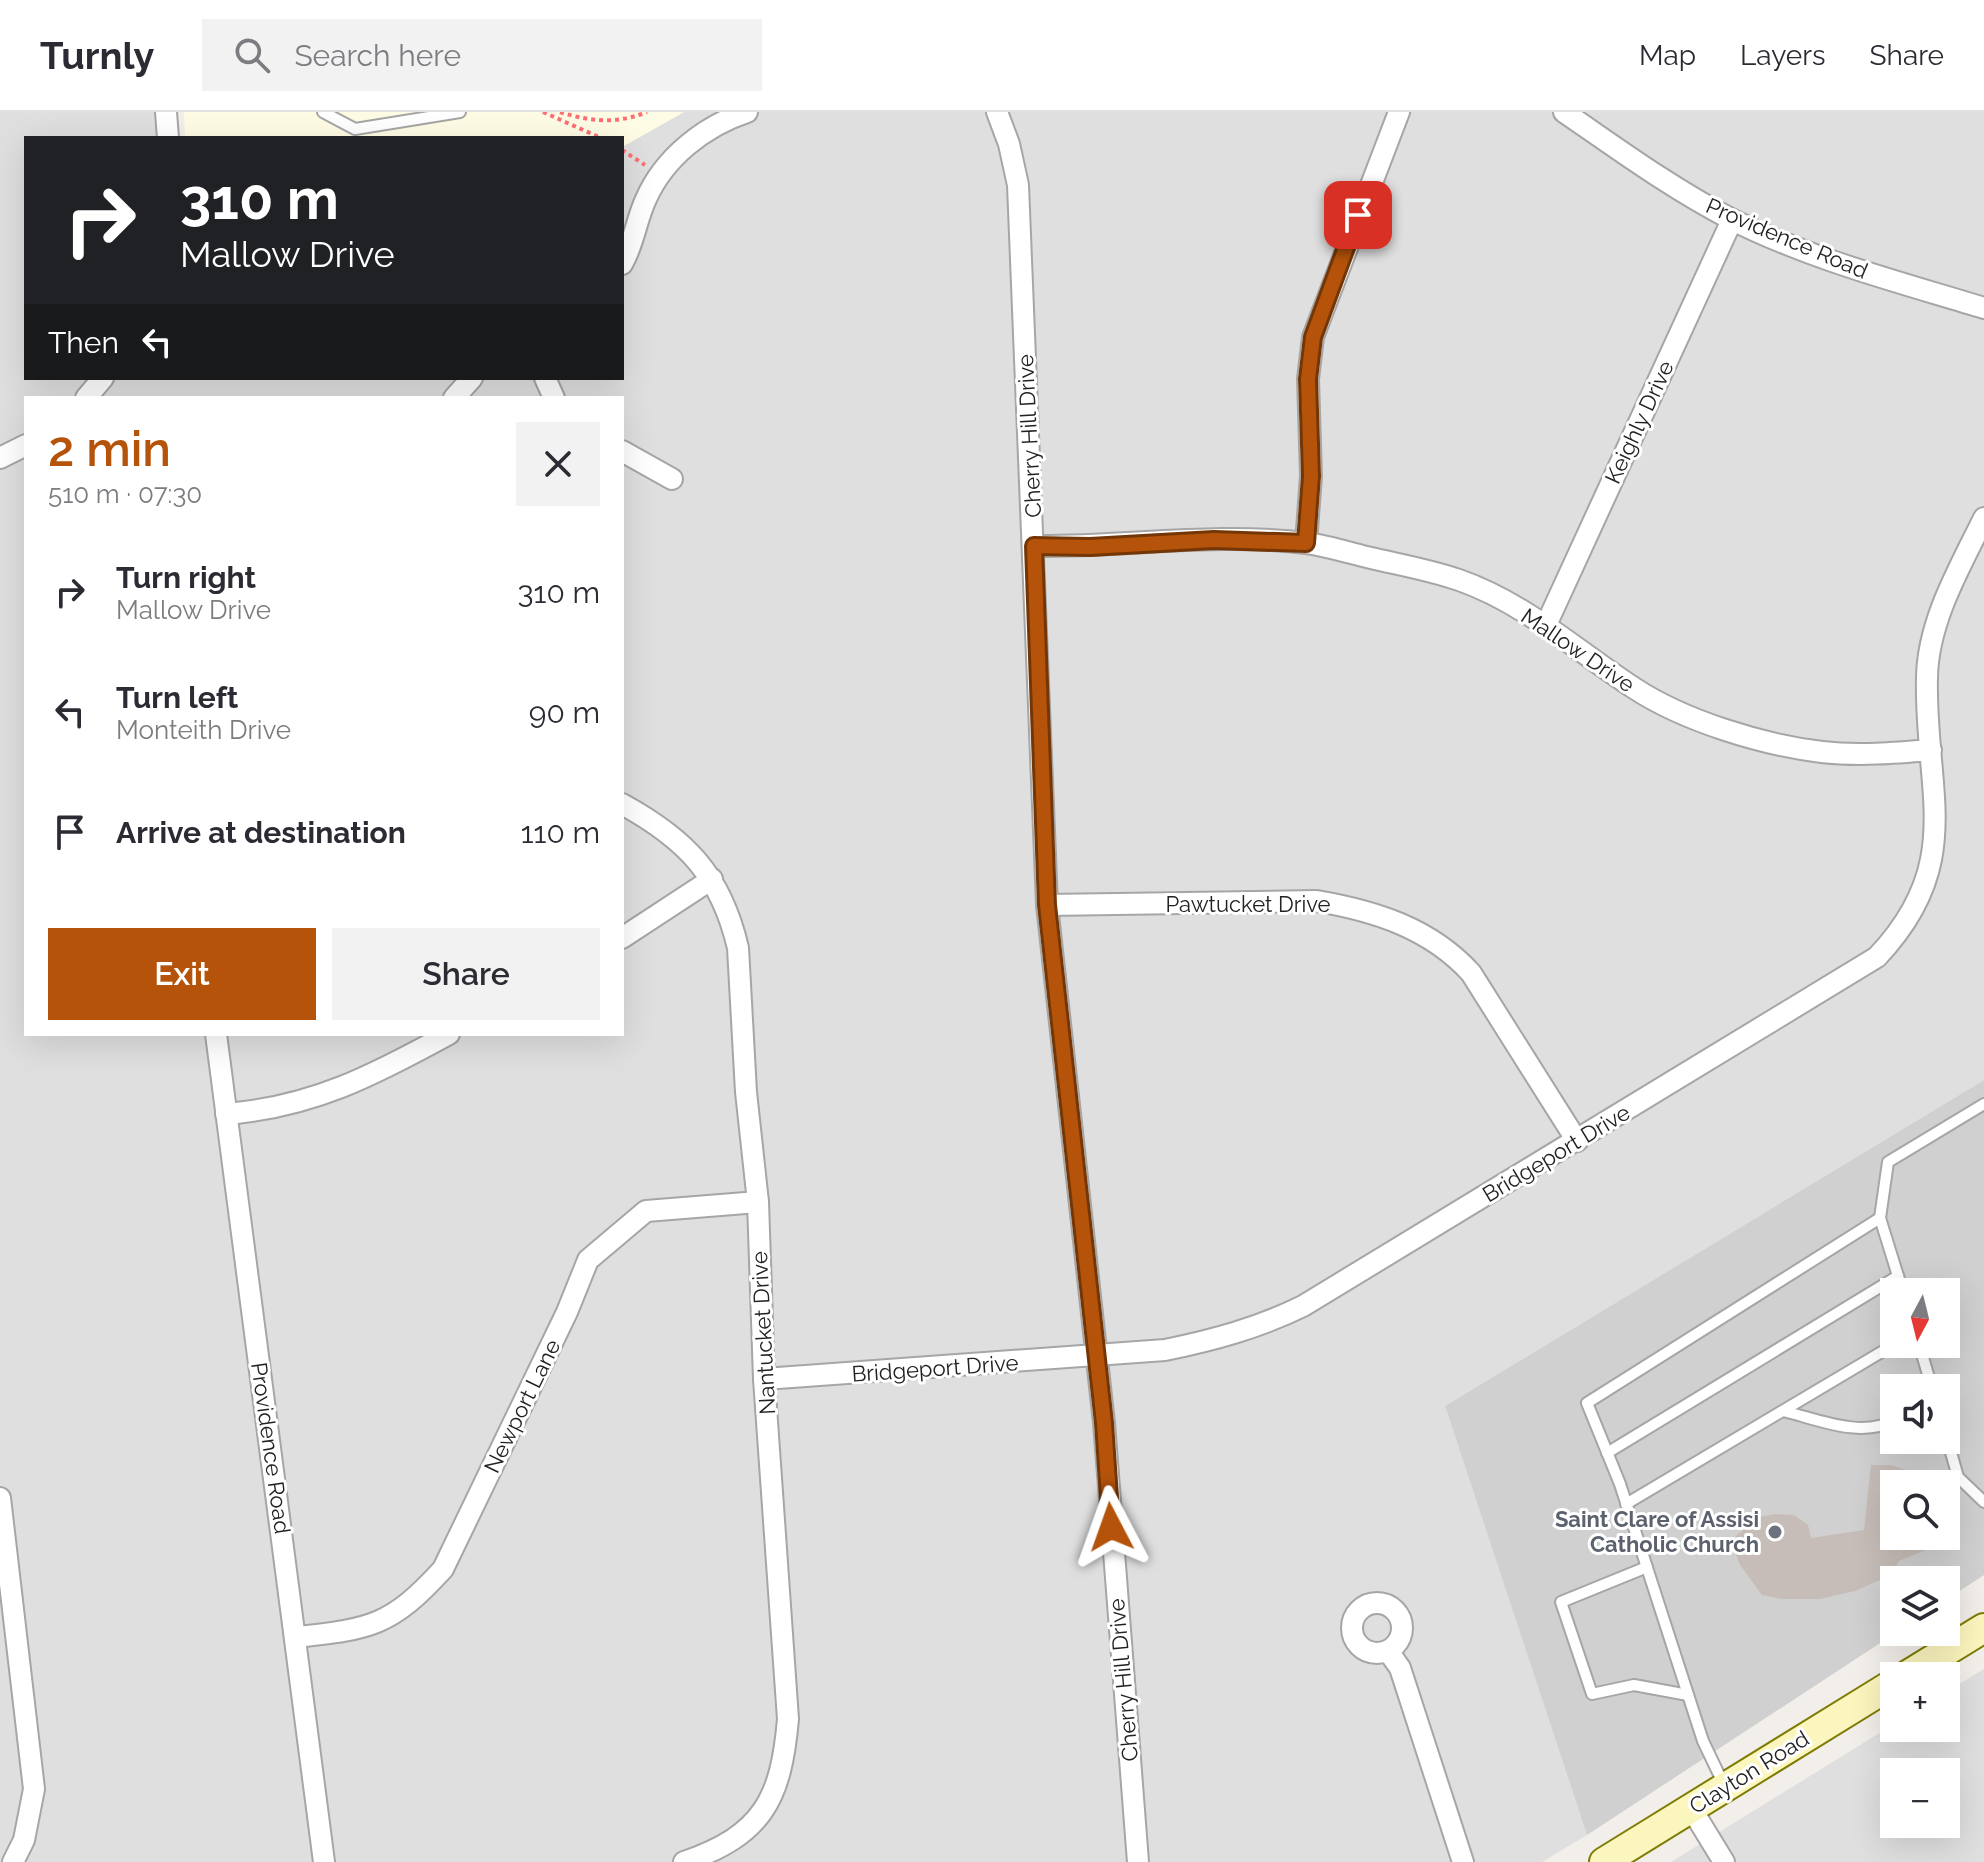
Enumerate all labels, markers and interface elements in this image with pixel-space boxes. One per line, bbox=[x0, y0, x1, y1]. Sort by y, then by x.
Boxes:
search box bbox=[202, 19, 762, 91]
text: Turnly bbox=[40, 33, 154, 78]
icon: search bbox=[230, 33, 274, 77]
text: Search here bbox=[294, 38, 461, 73]
text: Map bbox=[1639, 39, 1696, 72]
text: Layers bbox=[1740, 39, 1826, 72]
text: Share bbox=[1870, 39, 1944, 72]
text: 310 m bbox=[180, 166, 339, 232]
icon: right bbox=[48, 168, 152, 272]
pin bbox=[1324, 181, 1392, 249]
street label: Providence Road bbox=[1702, 192, 1872, 284]
icon: arrive bbox=[1336, 193, 1380, 237]
text: Mallow Drive bbox=[180, 233, 395, 275]
icon: left bbox=[135, 320, 179, 364]
text: Then bbox=[48, 325, 119, 360]
street label: Cherry Hill Drive bbox=[1012, 354, 1046, 518]
street label: Keighly Drive bbox=[1599, 356, 1679, 488]
text: 2 min bbox=[48, 421, 171, 477]
button: close bbox=[516, 422, 600, 506]
text: 510 m · 07:30 bbox=[48, 479, 202, 509]
text: Turn right bbox=[116, 560, 256, 595]
icon: right bbox=[48, 570, 92, 614]
text: 310 m bbox=[518, 575, 600, 610]
text: Mallow Drive bbox=[116, 595, 271, 625]
street label: Mallow Drive bbox=[1516, 603, 1640, 698]
text: Turn left bbox=[116, 680, 238, 715]
icon: left bbox=[48, 690, 92, 734]
text: 90 m bbox=[529, 695, 600, 730]
text: Monteith Drive bbox=[116, 715, 291, 745]
icon: arrive bbox=[48, 810, 92, 854]
text: Arrive at destination bbox=[116, 815, 406, 850]
text: 110 m bbox=[521, 815, 600, 850]
street label: Pawtucket Drive bbox=[1166, 891, 1331, 917]
button: Exit bbox=[48, 928, 316, 1020]
button: Share bbox=[332, 928, 600, 1020]
street label: Bridgeport Drive bbox=[1478, 1099, 1634, 1207]
street label: Nantucket Drive bbox=[746, 1251, 780, 1415]
north arrow bbox=[1880, 1278, 1960, 1358]
map controls bbox=[1880, 1278, 1960, 1838]
street label: Newport Lane bbox=[478, 1335, 566, 1477]
street label: Bridgeport Drive bbox=[851, 1349, 1019, 1387]
street label: Providence Road bbox=[246, 1361, 296, 1535]
button: sound bbox=[1880, 1374, 1960, 1454]
button: search bbox=[1880, 1470, 1960, 1550]
position arrow bbox=[1069, 1485, 1153, 1569]
place label: Saint Clare of Assisi Catholic Church bbox=[1555, 1506, 1759, 1557]
marker: Saint Clare of Assisi Catholic Church bbox=[1766, 1523, 1784, 1541]
button: layers bbox=[1880, 1566, 1960, 1646]
street label: Cherry Hill Drive bbox=[1103, 1597, 1143, 1763]
button: + bbox=[1880, 1662, 1960, 1742]
street label: Clayton Road bbox=[1684, 1725, 1814, 1819]
button: − bbox=[1880, 1758, 1960, 1838]

